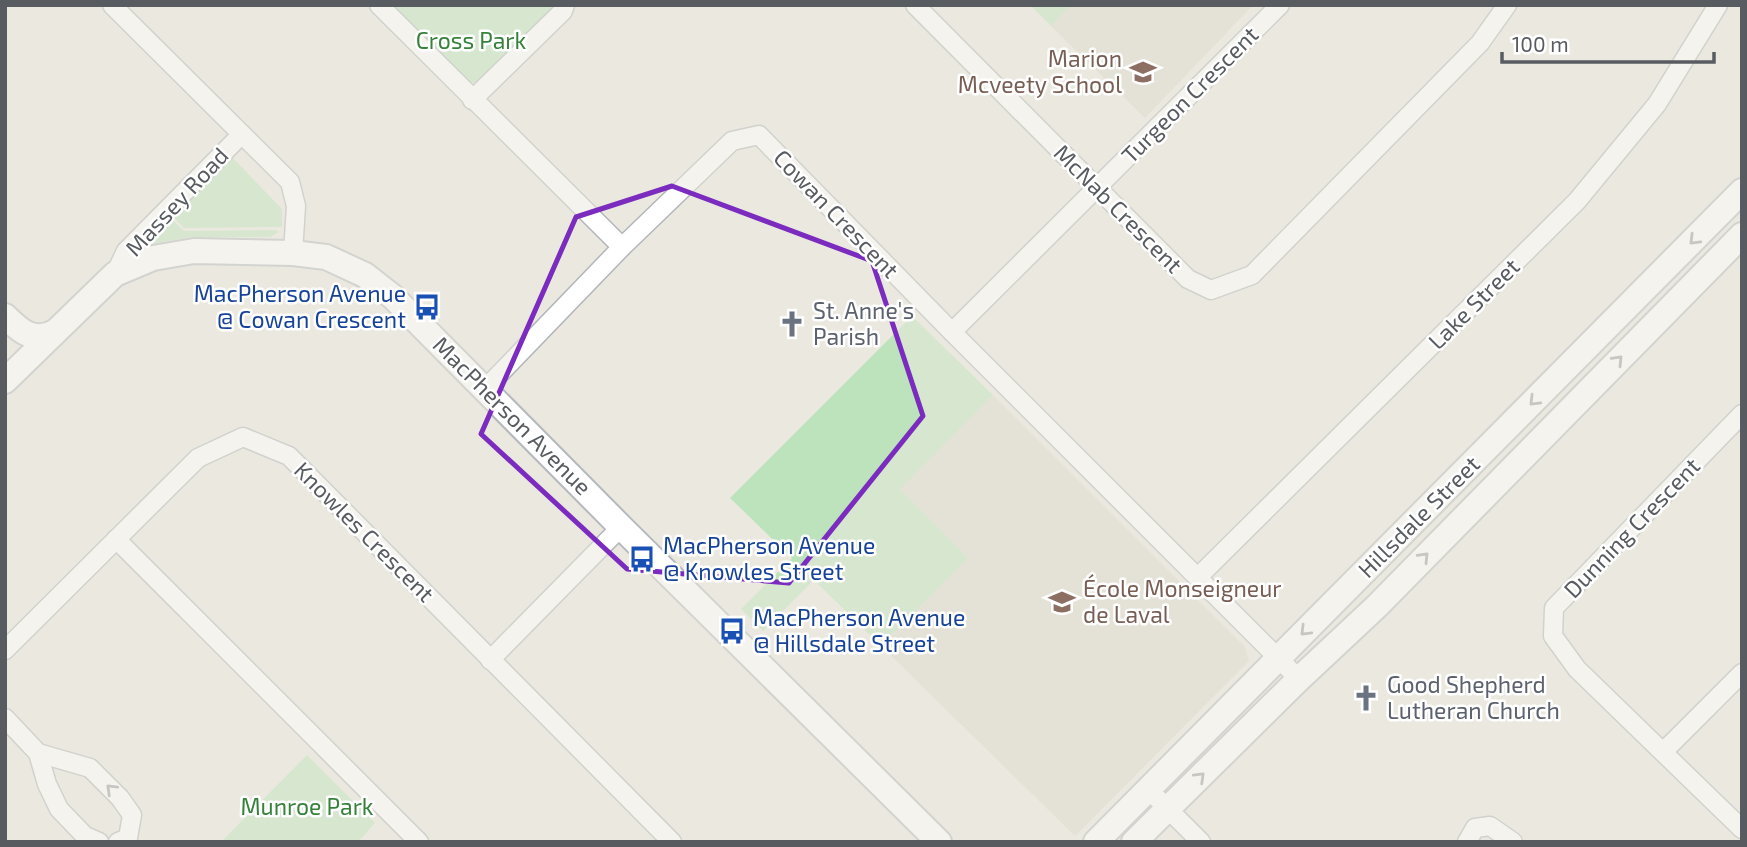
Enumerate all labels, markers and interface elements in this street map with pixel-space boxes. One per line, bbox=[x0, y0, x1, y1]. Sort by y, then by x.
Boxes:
street label: Turgeon Crescent bbox=[1115, 20, 1264, 168]
scale bar bbox=[1502, 21, 1714, 65]
park label: Cross Park bbox=[416, 26, 527, 54]
text: 100 m bbox=[1512, 31, 1569, 56]
place label: Marion Mcveety School bbox=[958, 44, 1122, 98]
school or university icon: Marion Mcveety School bbox=[1128, 57, 1158, 87]
street label: McNab Crescent bbox=[1049, 138, 1189, 279]
street label: Massey Road bbox=[119, 141, 234, 261]
street label: Cowan Crescent bbox=[768, 143, 905, 284]
one-way arrow bbox=[1689, 231, 1702, 244]
street label: Lake Street bbox=[1422, 252, 1525, 355]
place label: MacPherson Avenue @ Cowan Crescent bbox=[194, 279, 406, 333]
bus stop icon: MacPherson Avenue @ Cowan Crescent bbox=[412, 292, 442, 322]
place label: St. Anne's Parish bbox=[813, 296, 914, 350]
church icon: St. Anne's Parish bbox=[777, 309, 807, 339]
street label: MacPherson Avenue bbox=[428, 330, 598, 500]
one-way arrow bbox=[1610, 355, 1623, 368]
one-way arrow bbox=[1529, 393, 1542, 406]
street label: Hillsdale Street bbox=[1352, 450, 1485, 583]
street label: Dunning Crescent bbox=[1557, 451, 1705, 603]
street label: Knowles Crescent bbox=[289, 455, 441, 607]
place label: MacPherson Avenue @ Knowles Street bbox=[663, 531, 875, 585]
bus stop icon: MacPherson Avenue @ Knowles Street bbox=[627, 544, 657, 574]
one-way arrow bbox=[1416, 552, 1429, 565]
place label: École Monseigneur de Laval bbox=[1083, 574, 1282, 628]
school or university icon: École Monseigneur de Laval bbox=[1047, 587, 1077, 617]
place label: MacPherson Avenue @ Hillsdale Street bbox=[753, 603, 965, 657]
bus stop icon: MacPherson Avenue @ Hillsdale Street bbox=[717, 616, 747, 646]
one-way arrow bbox=[1301, 623, 1314, 636]
place label: Good Shepherd Lutheran Church bbox=[1387, 670, 1560, 724]
church icon: Good Shepherd Lutheran Church bbox=[1351, 683, 1381, 713]
one-way arrow bbox=[1192, 773, 1205, 786]
one-way arrow bbox=[106, 784, 119, 797]
park label: Munroe Park bbox=[240, 792, 374, 820]

